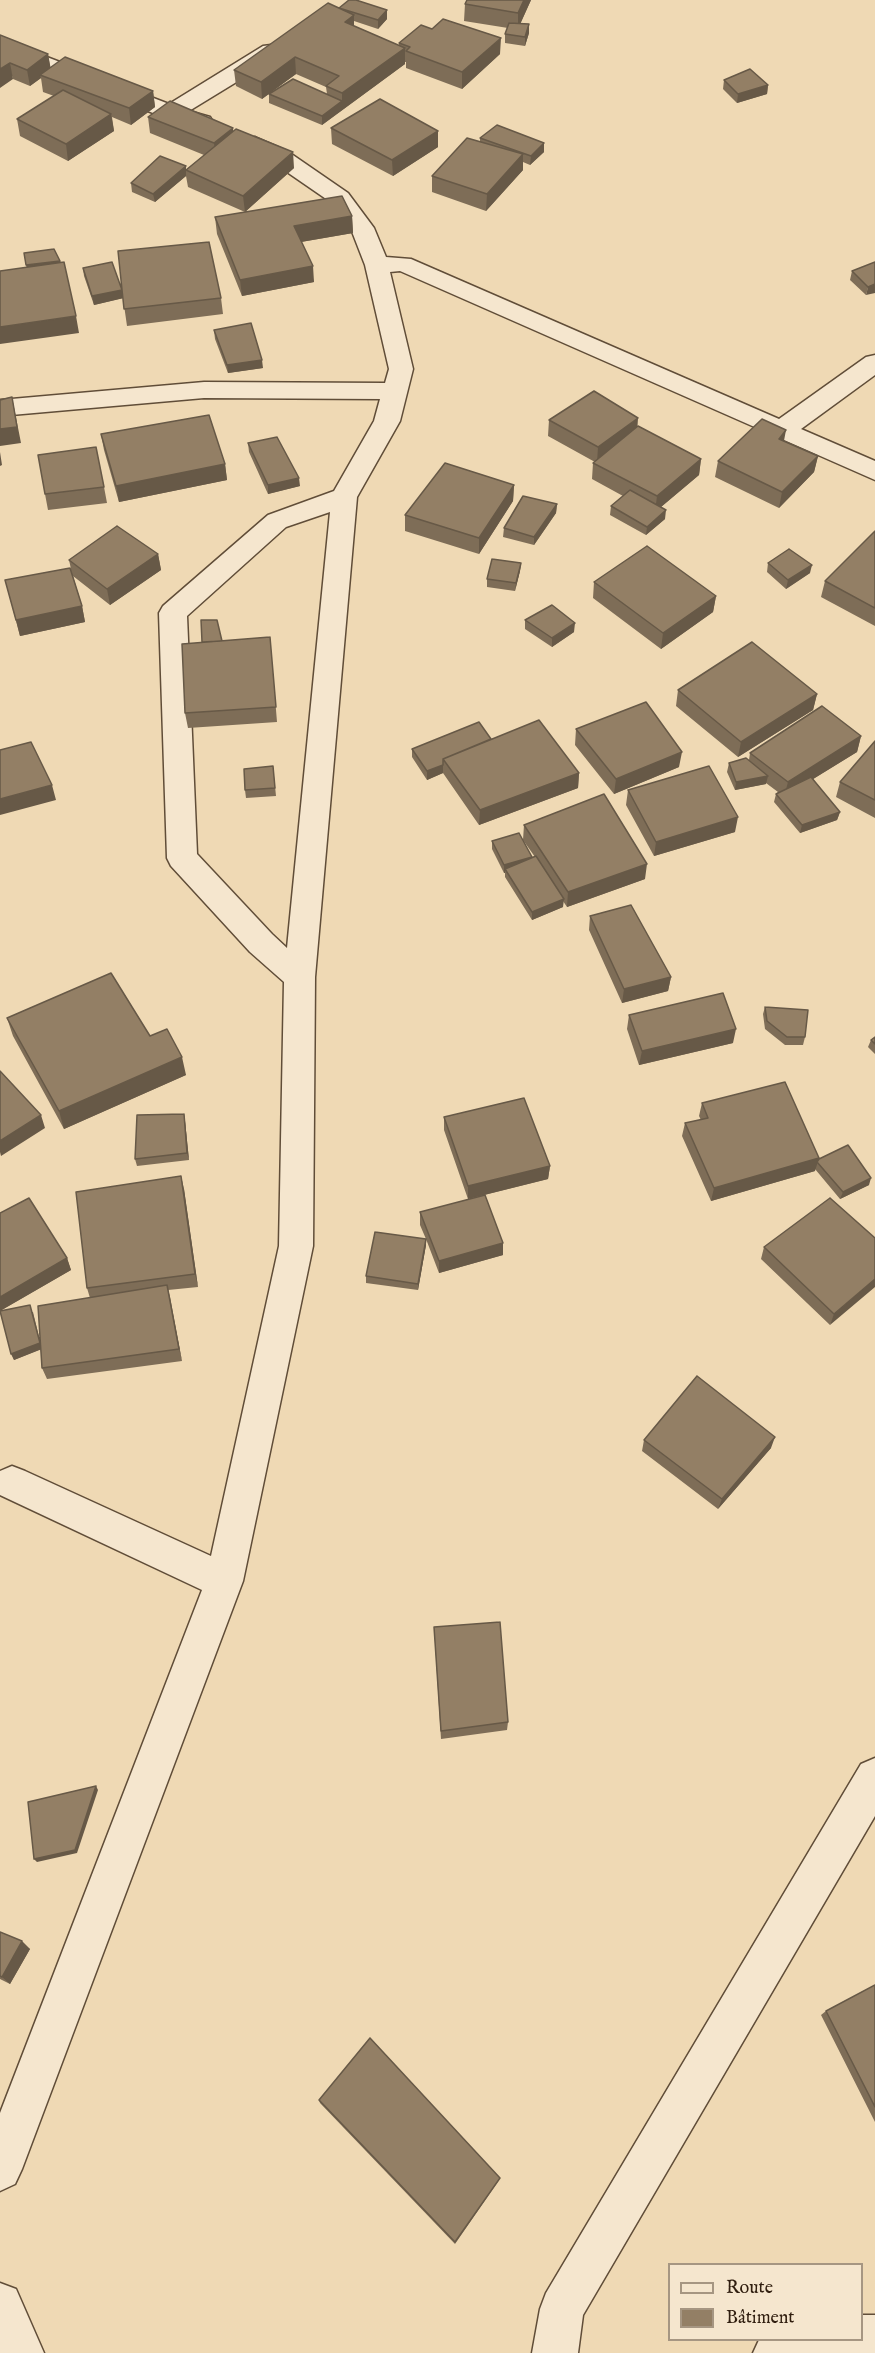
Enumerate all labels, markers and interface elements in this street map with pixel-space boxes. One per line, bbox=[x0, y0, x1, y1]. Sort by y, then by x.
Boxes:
legend bbox=[668, 2263, 863, 2341]
text: Route bbox=[726, 2277, 773, 2300]
text: Bâtiment bbox=[726, 2307, 795, 2330]

